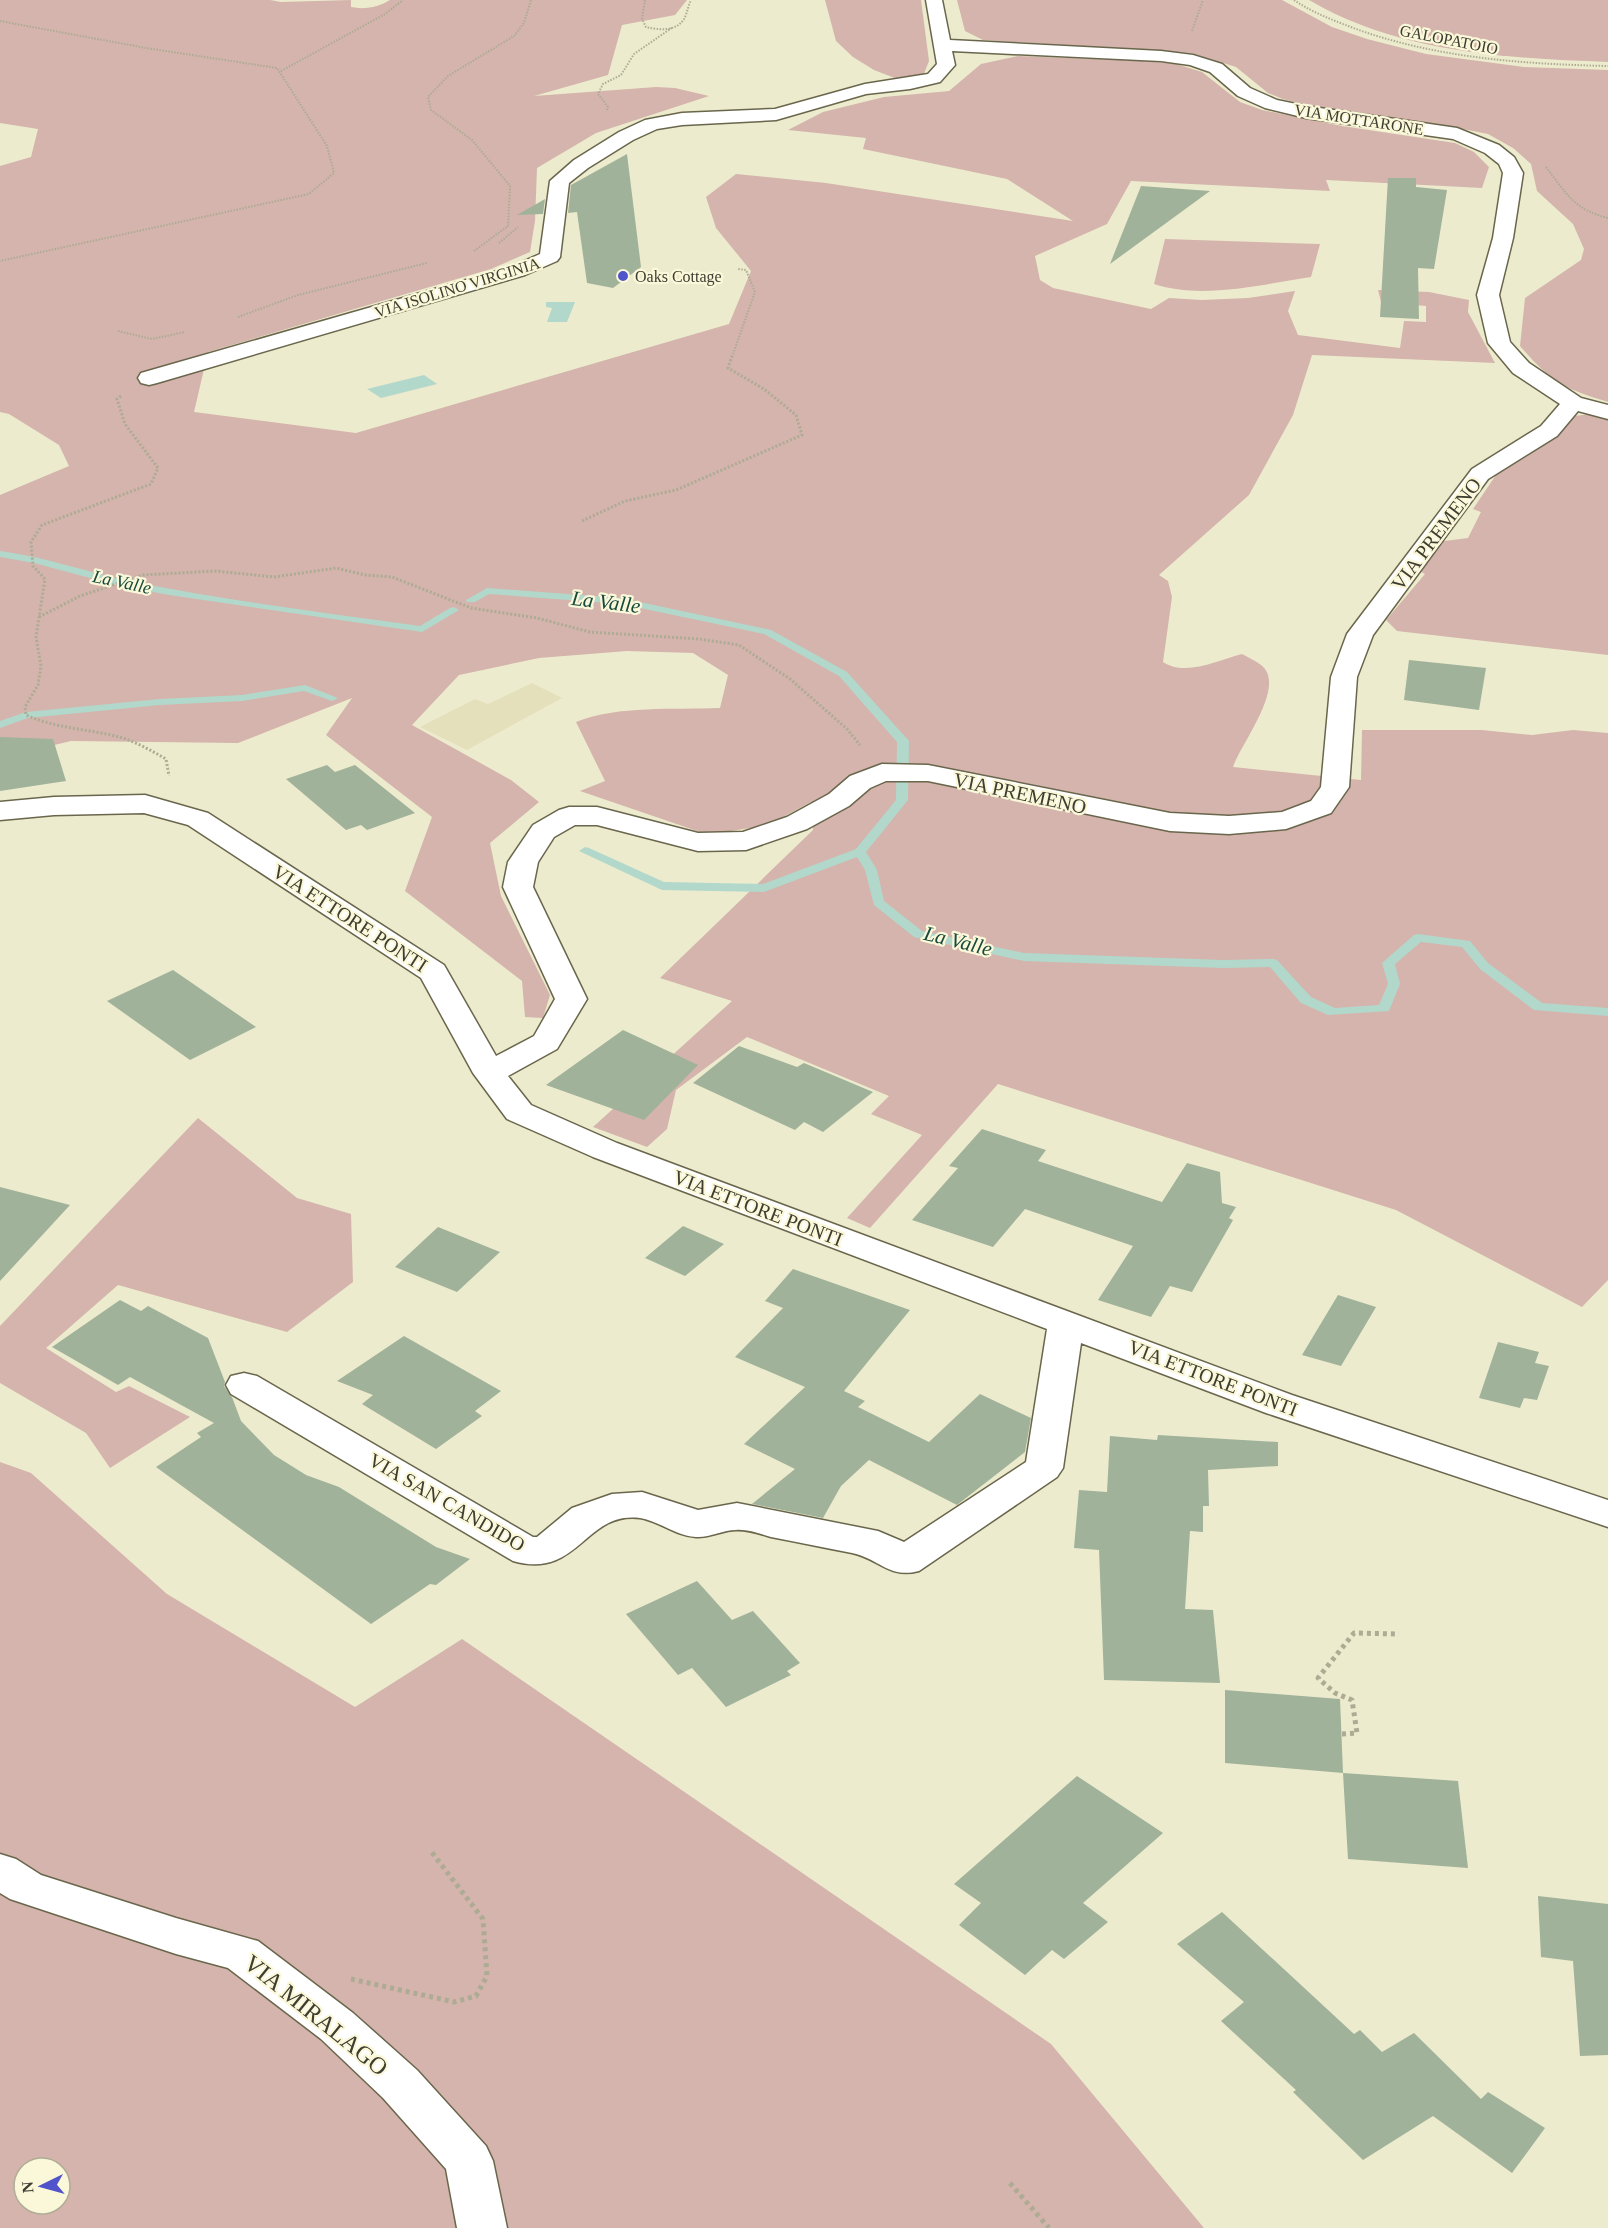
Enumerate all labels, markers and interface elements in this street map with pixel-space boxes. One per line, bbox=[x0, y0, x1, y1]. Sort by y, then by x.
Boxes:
street label: GALOPATOIO bbox=[1398, 22, 1499, 57]
street label: VIA MOTTARONE bbox=[1293, 101, 1425, 138]
street label: VIA ISOLINO VIRGINIA bbox=[372, 254, 542, 321]
place label: Oaks Cottage bbox=[635, 268, 722, 286]
marker: Oaks Cottage bbox=[616, 269, 630, 283]
street label: VIA PREMENO bbox=[1387, 473, 1485, 595]
water label: La Valle bbox=[90, 566, 153, 598]
water label: La Valle bbox=[569, 586, 642, 618]
street label: VIA PREMENO bbox=[952, 768, 1088, 818]
street label: VIA ETTORE PONTI bbox=[269, 860, 431, 976]
water label: La Valle bbox=[920, 921, 995, 961]
street label: VIA ETTORE PONTI bbox=[670, 1166, 846, 1250]
street label: VIA ETTORE PONTI bbox=[1125, 1336, 1301, 1420]
street label: VIA SAN CANDIDO bbox=[365, 1448, 529, 1556]
street label: VIA MIRALAGO bbox=[239, 1949, 393, 2081]
north arrow bbox=[12, 2156, 72, 2216]
text: N bbox=[19, 2180, 37, 2194]

